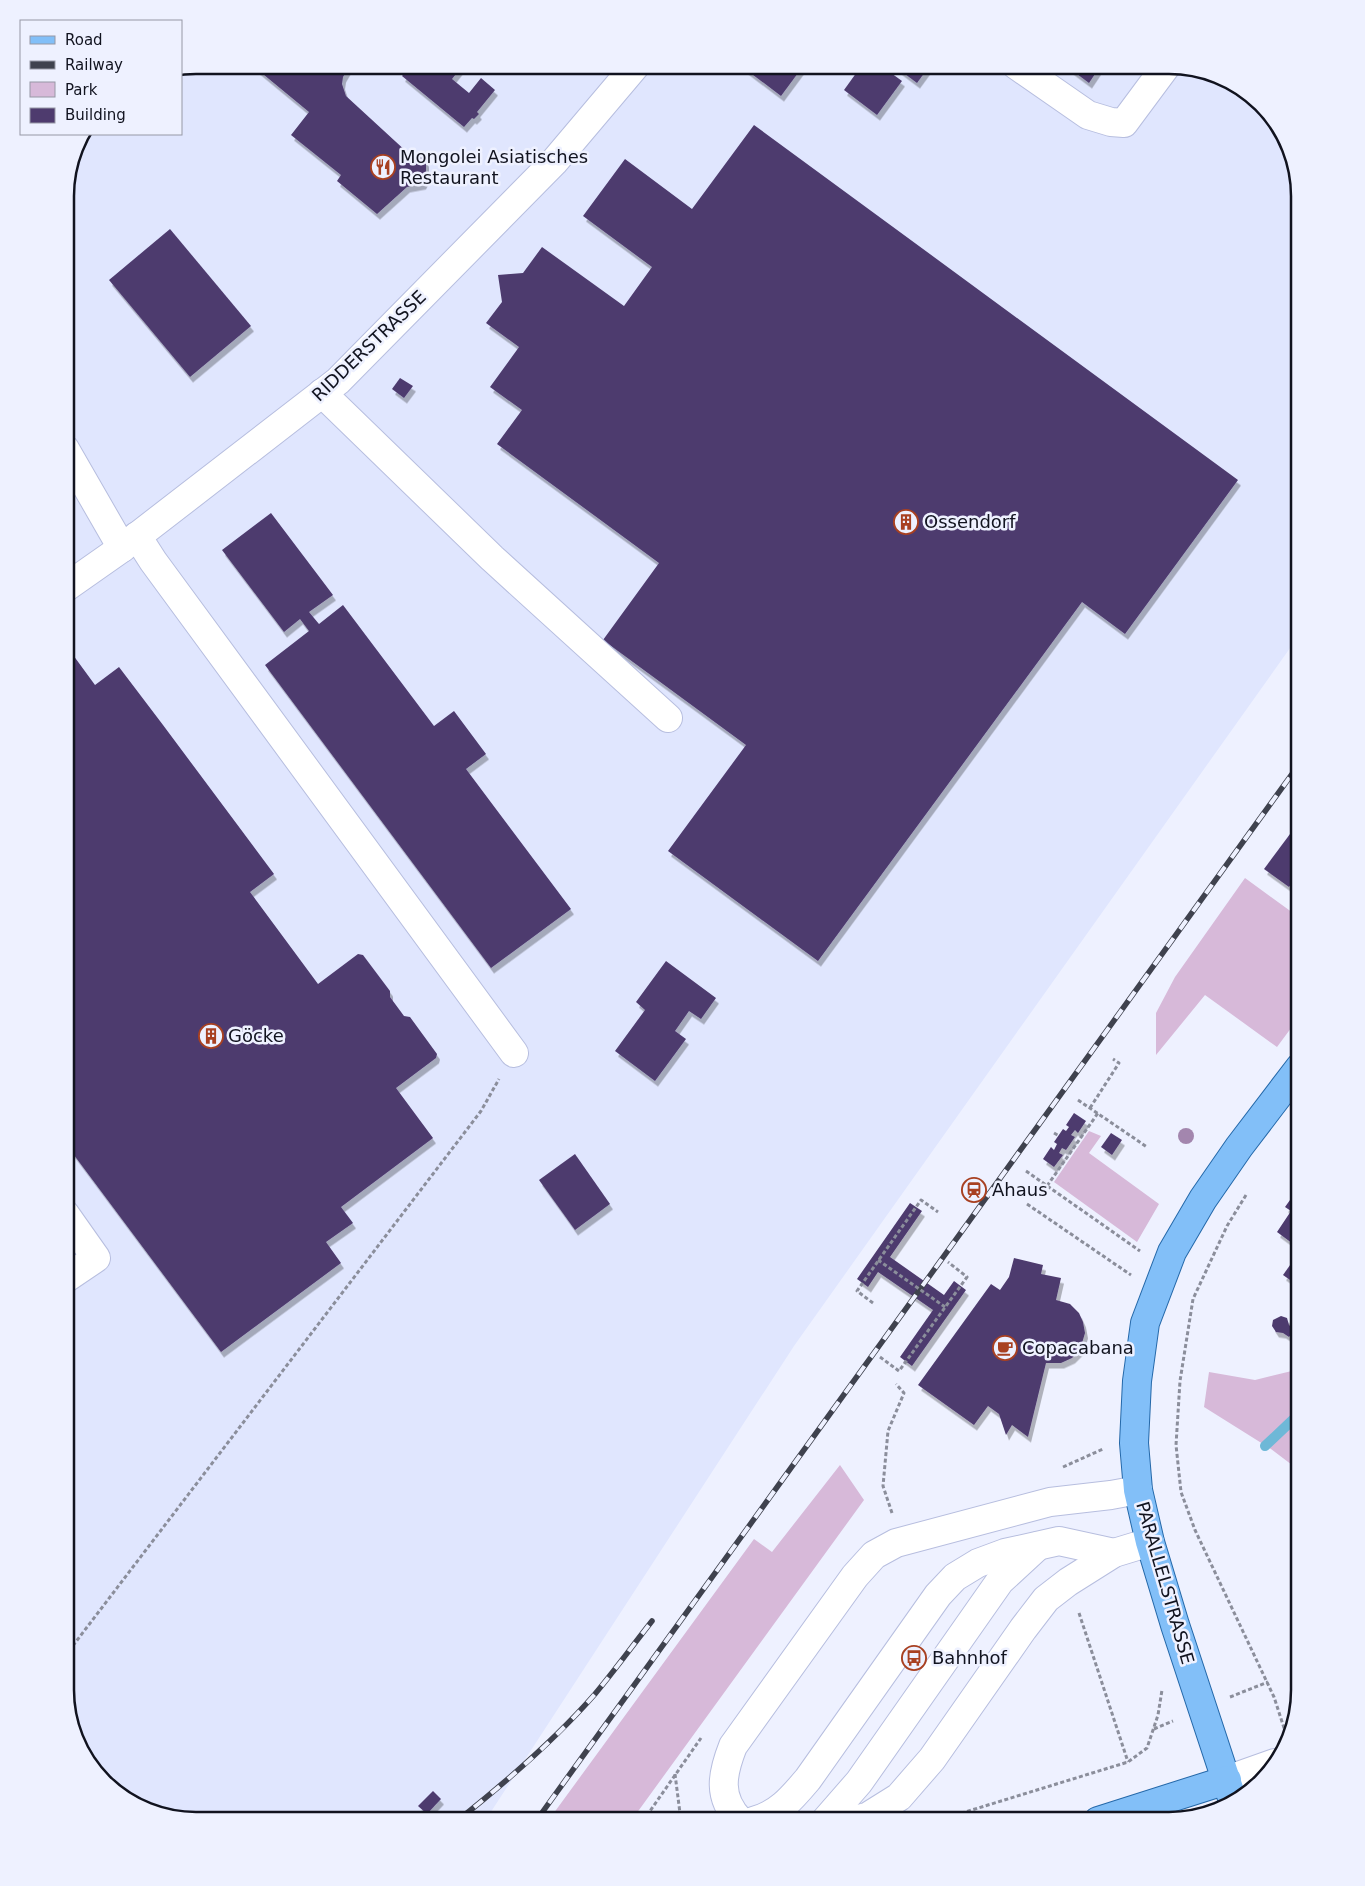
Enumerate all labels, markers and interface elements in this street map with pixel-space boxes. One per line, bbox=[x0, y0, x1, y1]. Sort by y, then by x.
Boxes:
legend bbox=[20, 20, 182, 135]
text: Road bbox=[65, 31, 103, 49]
text: Railway bbox=[65, 56, 123, 74]
text: Park bbox=[65, 81, 98, 99]
text: Building bbox=[65, 106, 126, 124]
place label: Mongolei Asiatisches Restaurant bbox=[400, 146, 588, 188]
restaurant icon: Mongolei Asiatisches Restaurant bbox=[370, 154, 396, 180]
street label: RIDDERSTRASSE bbox=[307, 286, 430, 405]
building icon: Ossendorf bbox=[893, 509, 919, 535]
place label: Ossendorf bbox=[924, 511, 1016, 532]
building icon: Göcke bbox=[198, 1023, 224, 1049]
place label: Göcke bbox=[228, 1025, 284, 1046]
station icon: Ahaus bbox=[961, 1177, 987, 1203]
place label: Ahaus bbox=[992, 1179, 1048, 1200]
cafe icon: Copacabana bbox=[992, 1335, 1018, 1361]
place label: Copacabana bbox=[1022, 1337, 1134, 1358]
street label: PARALLELSTRASSE bbox=[1132, 1499, 1199, 1667]
bus stop icon: Bahnhof bbox=[901, 1645, 927, 1671]
place label: Bahnhof bbox=[932, 1647, 1008, 1668]

